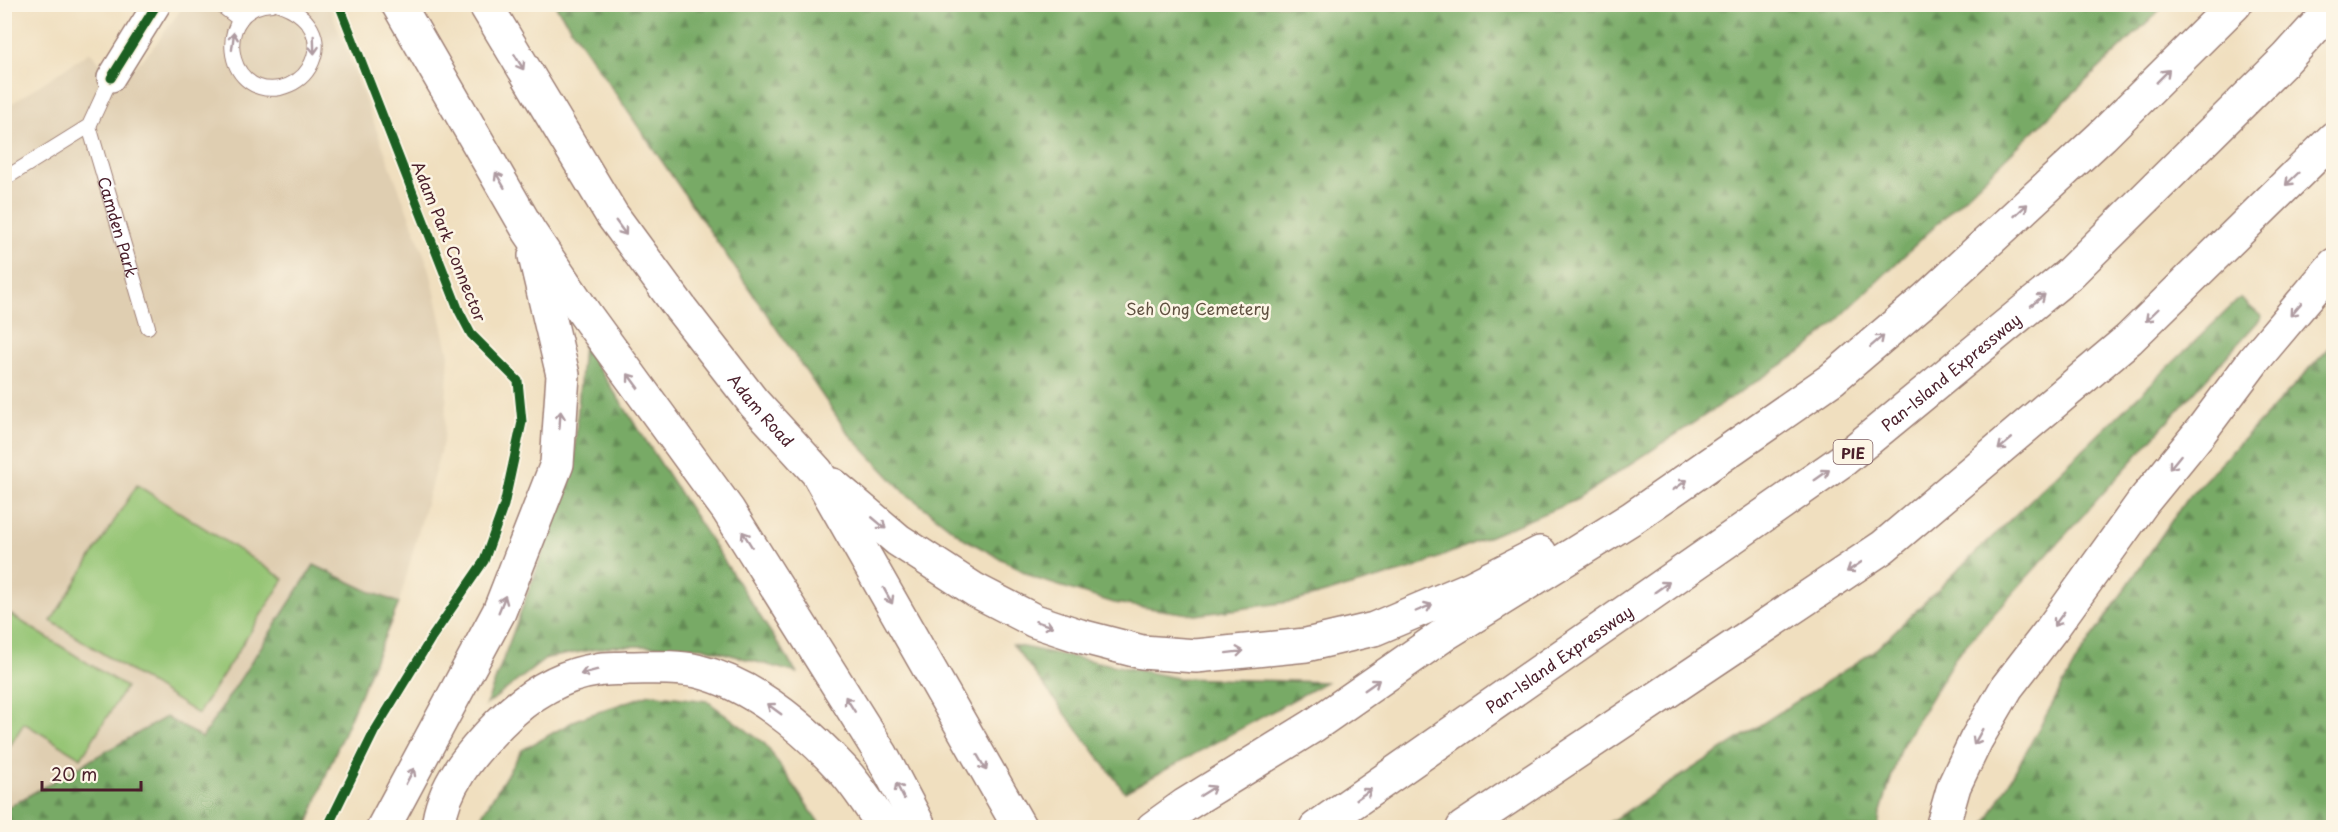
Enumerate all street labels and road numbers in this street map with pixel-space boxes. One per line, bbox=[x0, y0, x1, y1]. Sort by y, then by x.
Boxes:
street label: Adam Park Connector bbox=[407, 157, 493, 325]
street label: Camden Park bbox=[92, 173, 145, 280]
street label: Pan-Island Expressway bbox=[1875, 307, 2026, 436]
street label: Adam Road bbox=[723, 368, 800, 452]
road number: PIE bbox=[1834, 440, 1872, 464]
street label: Pan-Island Expressway bbox=[1480, 599, 1637, 718]

